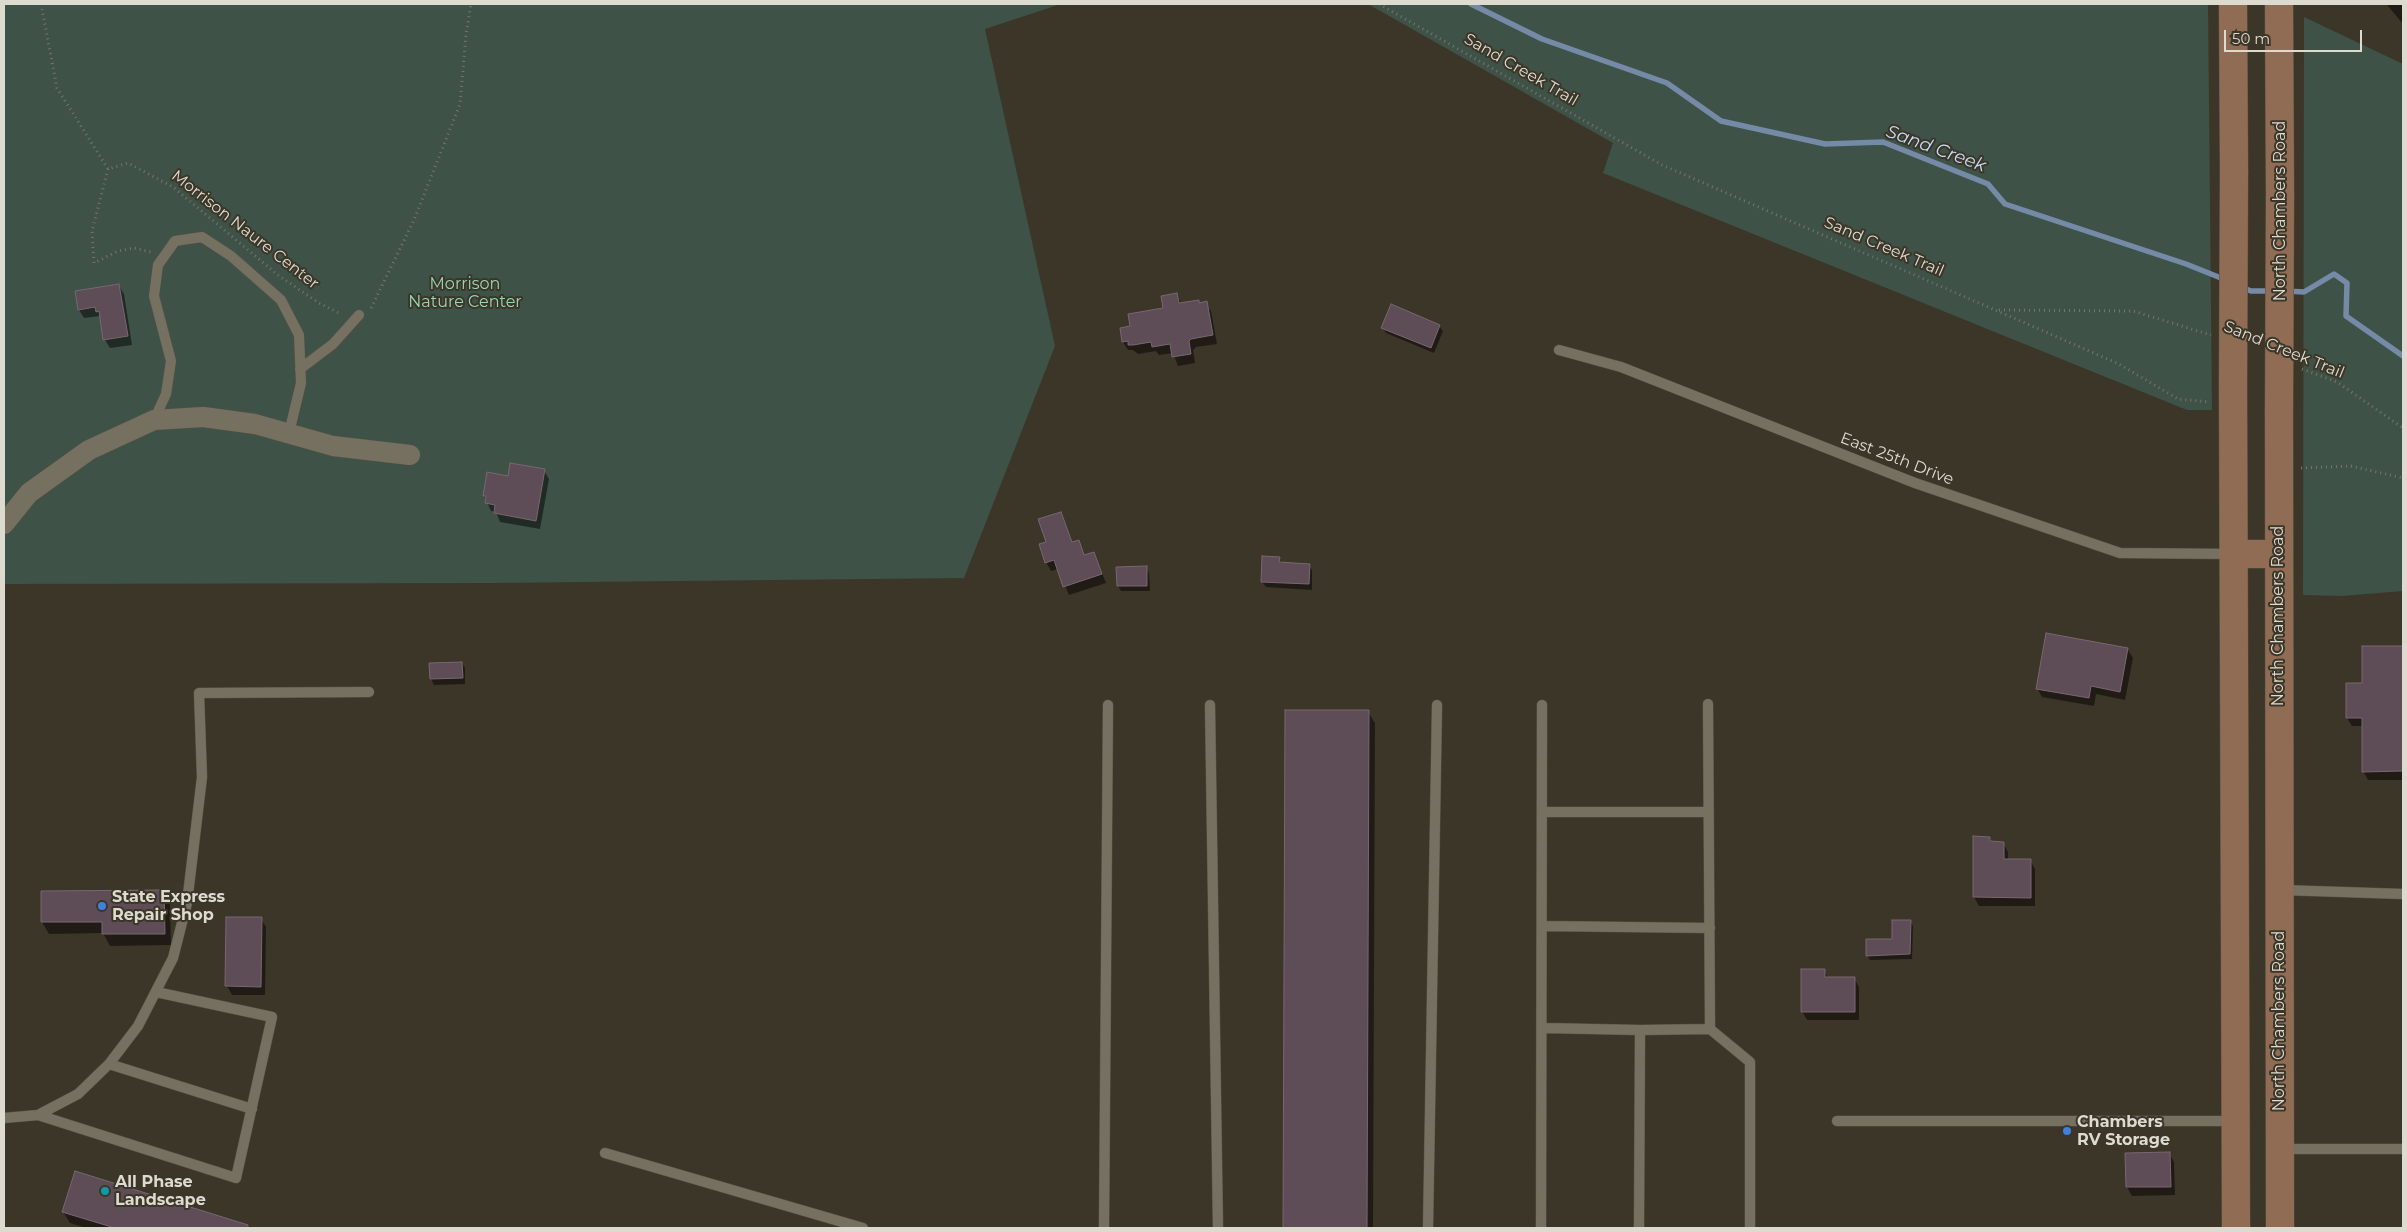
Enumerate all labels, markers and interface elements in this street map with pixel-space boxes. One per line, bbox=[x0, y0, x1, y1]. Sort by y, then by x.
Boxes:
scale bar bbox=[2227, 20, 2364, 52]
text: 50 m bbox=[2232, 29, 2270, 48]
street label: Sand Creek Trail bbox=[1461, 30, 1581, 110]
water label: Sand Creek bbox=[1883, 121, 1989, 177]
street label: North Chambers Road bbox=[2270, 121, 2290, 301]
street label: Morrison Naure Center bbox=[167, 166, 323, 294]
street label: Sand Creek Trail bbox=[1821, 213, 1947, 281]
park label: Morrison Nature Center bbox=[408, 274, 522, 312]
street label: Sand Creek Trail bbox=[2221, 317, 2347, 383]
street label: East 25th Drive bbox=[1838, 429, 1956, 489]
street label: North Chambers Road bbox=[2268, 526, 2288, 706]
place label: State Express Repair Shop bbox=[112, 887, 225, 925]
marker: State Express Repair Shop bbox=[96, 900, 108, 912]
street label: North Chambers Road bbox=[2269, 931, 2289, 1111]
place label: Chambers RV Storage bbox=[2077, 1112, 2170, 1150]
marker: Chambers RV Storage bbox=[2061, 1125, 2073, 1137]
place label: All Phase Landscape bbox=[115, 1172, 206, 1210]
marker: All Phase Landscape bbox=[99, 1185, 111, 1197]

